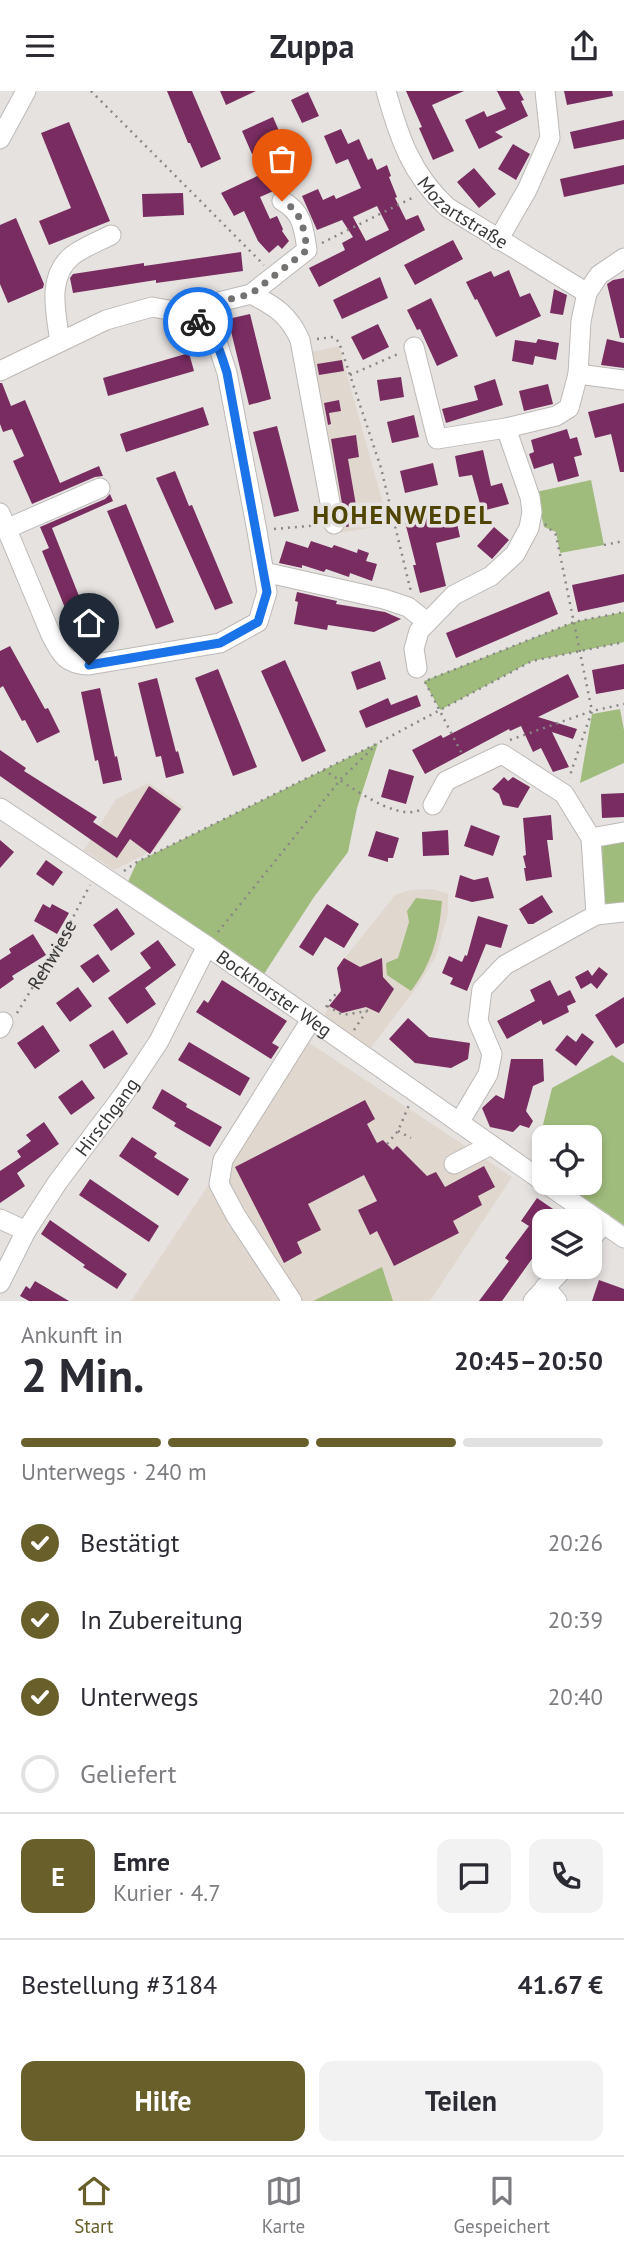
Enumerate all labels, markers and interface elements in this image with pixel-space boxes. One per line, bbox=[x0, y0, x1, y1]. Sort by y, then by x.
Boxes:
text: Zuppa bbox=[270, 25, 354, 67]
icon: menu bbox=[21, 27, 59, 65]
icon: share bbox=[565, 27, 603, 65]
pin bbox=[252, 129, 312, 201]
icon: bag bbox=[263, 140, 301, 178]
street label: Mozartstraße bbox=[412, 171, 513, 254]
courier bbox=[163, 287, 233, 357]
icon: bike bbox=[179, 303, 217, 341]
district label: HOHENWEDEL bbox=[312, 498, 494, 531]
pin bbox=[59, 593, 119, 665]
icon: home bbox=[70, 604, 108, 642]
street label: Rehwiese bbox=[22, 916, 82, 994]
street label: Bockhorster Weg bbox=[212, 944, 337, 1042]
street label: Hirschgang bbox=[70, 1073, 143, 1161]
map controls bbox=[532, 1125, 602, 1279]
button: locate bbox=[532, 1125, 602, 1195]
button: layers bbox=[532, 1209, 602, 1279]
text: Ankunft in bbox=[21, 1320, 123, 1349]
text: 20:45–20:50 bbox=[454, 1344, 603, 1377]
text: 2 Min. bbox=[21, 1345, 144, 1405]
text: Unterwegs · 240 m bbox=[21, 1457, 207, 1486]
icon: check bbox=[21, 1524, 59, 1562]
text: Bestätigt bbox=[80, 1526, 180, 1559]
text: 20:26 bbox=[548, 1528, 603, 1557]
icon: check bbox=[21, 1601, 59, 1639]
text: In Zubereitung bbox=[80, 1603, 243, 1636]
text: 20:39 bbox=[548, 1605, 603, 1634]
icon: check bbox=[21, 1678, 59, 1716]
text: Unterwegs bbox=[80, 1680, 198, 1713]
text: 20:40 bbox=[548, 1682, 603, 1711]
text: Geliefert bbox=[80, 1757, 177, 1790]
button: chat bbox=[437, 1839, 511, 1913]
button: phone bbox=[529, 1839, 603, 1913]
text: Emre bbox=[113, 1845, 170, 1878]
text: E bbox=[51, 1860, 65, 1893]
text: Kurier · 4.7 bbox=[113, 1878, 221, 1907]
text: Bestellung #3184 bbox=[21, 1968, 217, 2001]
text: 41.67 € bbox=[518, 1968, 603, 2001]
button: Hilfe bbox=[21, 2061, 305, 2141]
button: Teilen bbox=[319, 2061, 603, 2141]
tab: Start bbox=[74, 2172, 114, 2238]
tab: Karte bbox=[262, 2172, 305, 2238]
tab: Gespeichert bbox=[453, 2172, 550, 2238]

